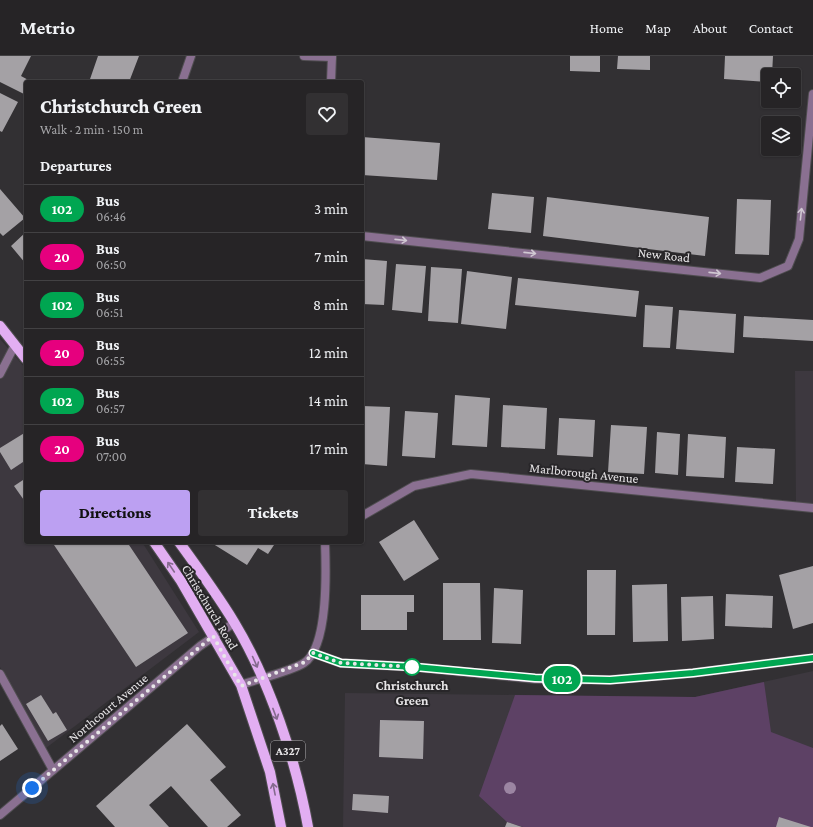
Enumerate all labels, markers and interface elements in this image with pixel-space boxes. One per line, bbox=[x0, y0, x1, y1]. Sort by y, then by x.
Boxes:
text: Metrio bbox=[20, 17, 75, 38]
text: Home bbox=[590, 20, 623, 36]
text: Map bbox=[645, 20, 671, 36]
text: About bbox=[693, 20, 727, 36]
text: Contact bbox=[749, 20, 793, 36]
map controls bbox=[761, 68, 801, 156]
button: locate bbox=[761, 68, 801, 108]
button: heart bbox=[306, 93, 348, 135]
text: Christchurch Green bbox=[40, 96, 202, 117]
button: layers bbox=[761, 116, 801, 156]
text: Walk · 2 min · 150 m bbox=[40, 122, 143, 137]
text: Departures bbox=[40, 158, 112, 174]
text: Bus bbox=[96, 193, 119, 209]
text: 102 bbox=[52, 201, 72, 217]
text: 3 min bbox=[314, 201, 348, 217]
one-way arrow bbox=[797, 207, 805, 220]
text: 06:46 bbox=[96, 209, 126, 224]
one-way arrow bbox=[394, 236, 407, 244]
text: Bus bbox=[96, 241, 119, 257]
street label: New Road bbox=[637, 245, 691, 265]
text: 20 bbox=[54, 249, 70, 265]
text: 7 min bbox=[314, 249, 348, 265]
one-way arrow bbox=[523, 250, 536, 257]
text: 06:50 bbox=[96, 257, 126, 272]
one-way arrow bbox=[708, 269, 721, 277]
text: Bus bbox=[96, 289, 119, 305]
text: 102 bbox=[52, 297, 72, 313]
text: 8 min bbox=[313, 297, 348, 313]
text: 06:51 bbox=[96, 305, 123, 320]
text: Bus bbox=[96, 337, 119, 353]
text: 20 bbox=[54, 345, 70, 361]
text: 12 min bbox=[309, 345, 348, 361]
text: 06:55 bbox=[96, 353, 125, 368]
text: Bus bbox=[96, 385, 119, 401]
text: 102 bbox=[52, 393, 72, 409]
text: 14 min bbox=[309, 393, 348, 409]
text: 06:57 bbox=[96, 401, 125, 416]
text: Bus bbox=[96, 433, 119, 449]
text: 20 bbox=[54, 441, 70, 457]
text: 17 min bbox=[309, 441, 348, 457]
text: 07:00 bbox=[96, 449, 127, 464]
street label: Marlborough Avenue bbox=[529, 460, 640, 486]
button: Directions bbox=[40, 490, 190, 536]
button: Tickets bbox=[198, 490, 348, 536]
one-way arrow bbox=[166, 561, 175, 572]
street label: Christchurch Road bbox=[179, 562, 241, 652]
one-way arrow bbox=[251, 656, 259, 668]
marker: Christchurch Green bbox=[403, 658, 421, 676]
line badge: 102 bbox=[539, 666, 585, 692]
street label: Northcourt Avenue bbox=[65, 670, 151, 746]
text: 102 bbox=[552, 671, 572, 687]
place label: Christchurch Green bbox=[376, 678, 449, 708]
one-way arrow bbox=[272, 707, 280, 719]
road number: A327 bbox=[271, 741, 305, 761]
your location bbox=[22, 778, 42, 798]
one-way arrow bbox=[269, 783, 277, 796]

